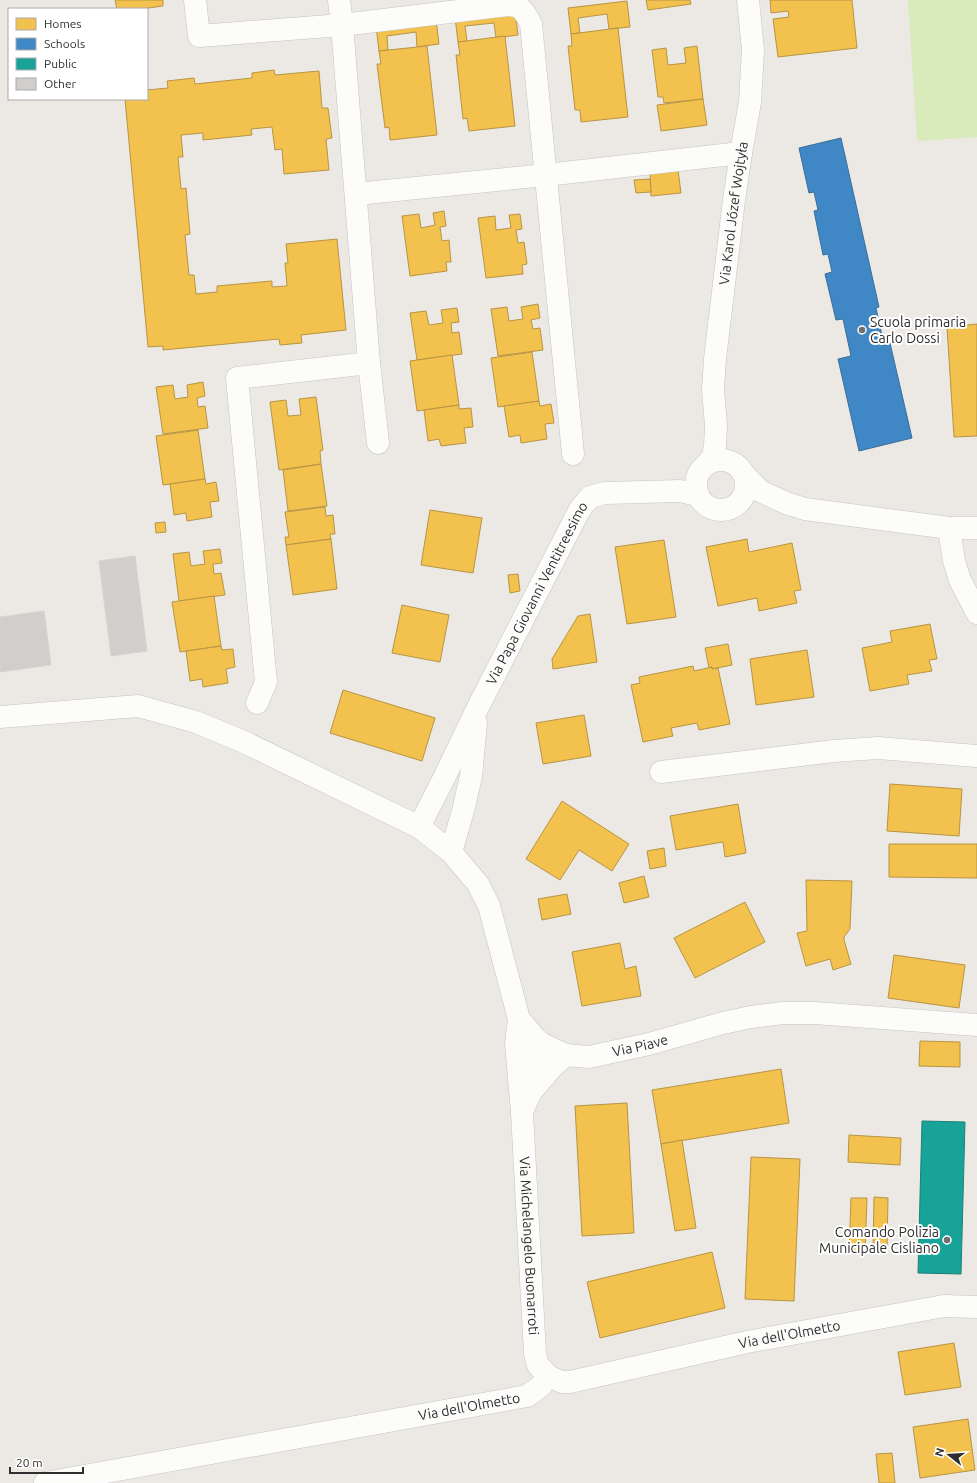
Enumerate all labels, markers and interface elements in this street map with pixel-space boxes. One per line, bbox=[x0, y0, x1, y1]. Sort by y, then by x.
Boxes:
legend bbox=[8, 8, 148, 100]
text: Homes bbox=[44, 17, 82, 30]
text: Schools bbox=[44, 37, 85, 50]
text: Public bbox=[44, 57, 77, 70]
text: Other bbox=[44, 77, 77, 90]
street label: Via Karol Józef Wojtyła bbox=[716, 140, 751, 286]
place label: Scuola primaria Carlo Dossi bbox=[870, 314, 966, 346]
marker: Scuola primaria Carlo Dossi bbox=[857, 325, 867, 335]
street label: Via Papa Giovanni Ventitreesimo bbox=[483, 498, 591, 687]
street label: Via Piave bbox=[611, 1031, 670, 1060]
street label: Via Michelangelo Buonarroti bbox=[516, 1156, 542, 1336]
place label: Comando Polizia Municipale Cisliano bbox=[819, 1224, 939, 1256]
marker: Comando Polizia Municipale Cisliano bbox=[942, 1235, 952, 1245]
street label: Via dell'Olmetto bbox=[737, 1317, 842, 1352]
street label: Via dell'Olmetto bbox=[417, 1389, 521, 1423]
north arrow bbox=[929, 1435, 969, 1475]
text: N bbox=[932, 1446, 946, 1458]
scale bar bbox=[10, 1449, 83, 1475]
text: 20 m bbox=[16, 1456, 43, 1469]

